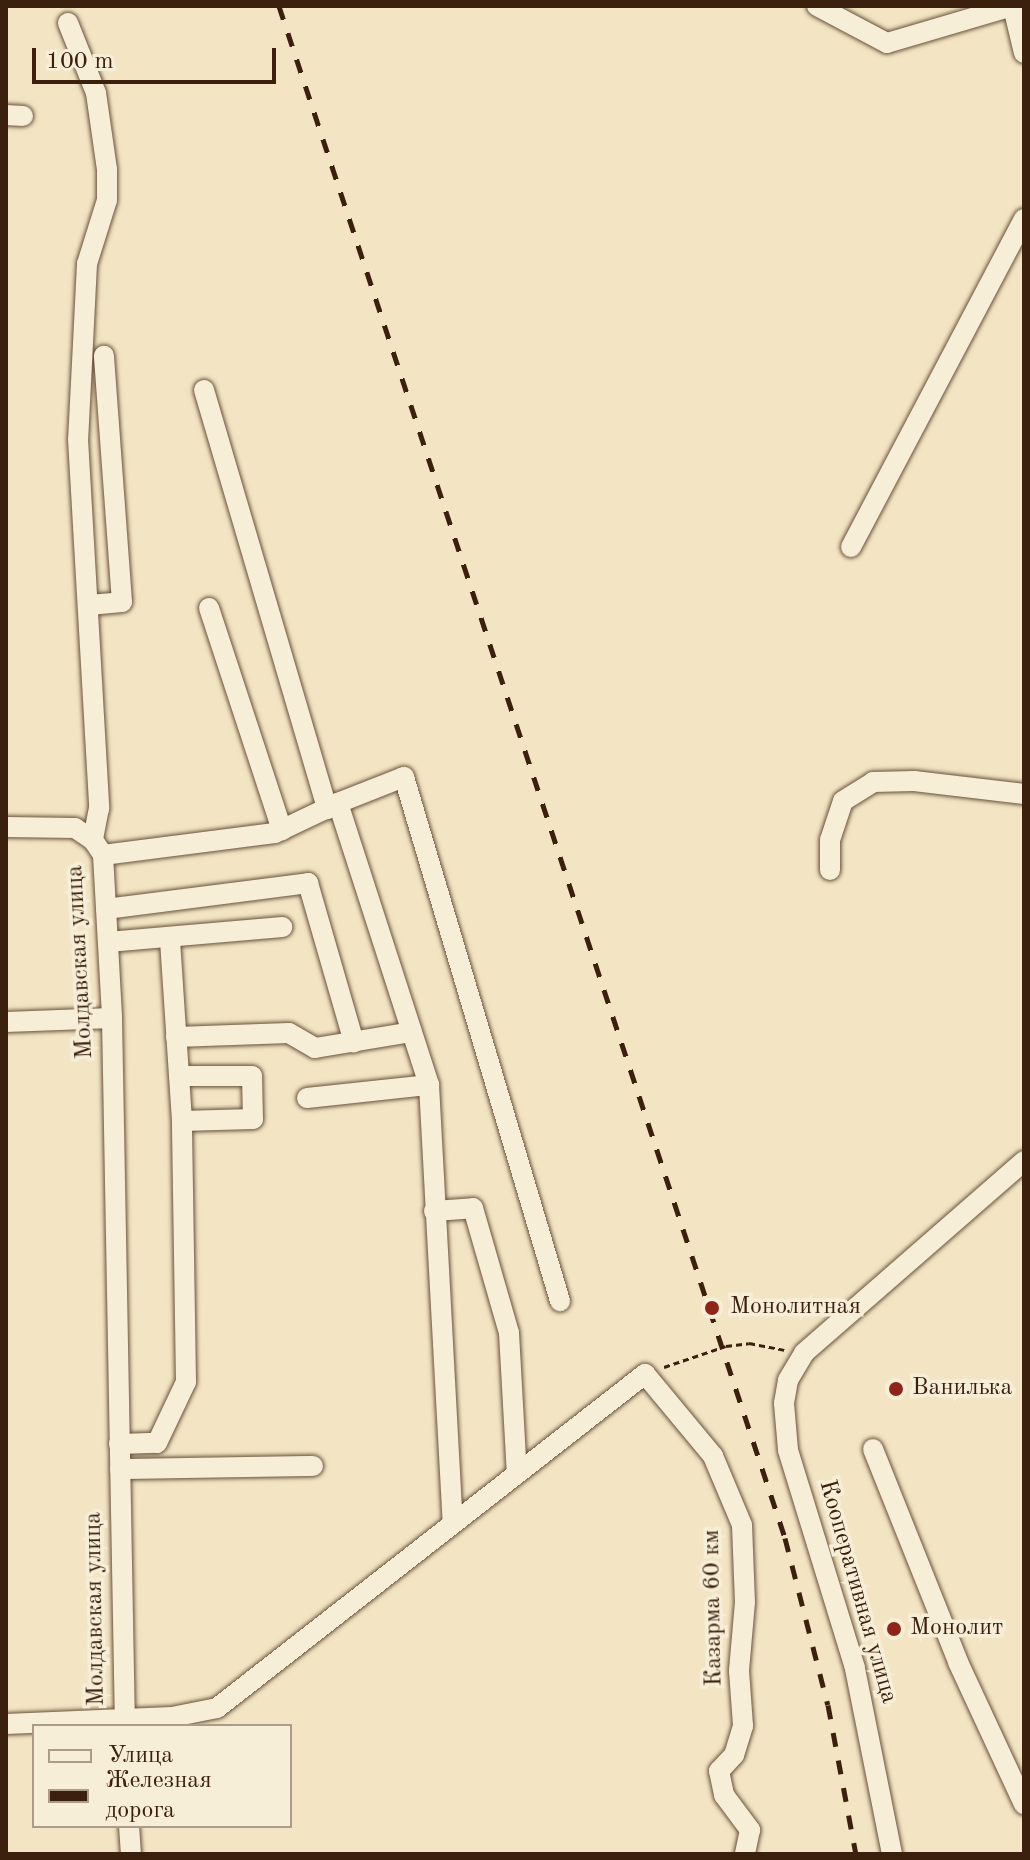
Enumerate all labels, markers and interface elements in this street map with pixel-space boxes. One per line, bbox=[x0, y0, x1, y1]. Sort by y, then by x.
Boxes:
scale bar bbox=[36, 32, 280, 82]
text: 100 m bbox=[46, 50, 114, 74]
street label: Молдавская улица bbox=[62, 864, 100, 1060]
place label: Монолитная bbox=[730, 1294, 861, 1322]
marker: Монолитная bbox=[701, 1297, 723, 1319]
place label: Ванилька bbox=[912, 1375, 1012, 1403]
marker: Ванилька bbox=[887, 1380, 905, 1398]
street label: Кооперативная улица bbox=[811, 1477, 903, 1707]
street label: Молдавская улица bbox=[80, 1512, 112, 1706]
street label: Казарма 60 км bbox=[698, 1529, 730, 1687]
place label: Монолит bbox=[910, 1615, 1003, 1643]
marker: Монолит bbox=[885, 1620, 903, 1638]
legend bbox=[32, 1724, 292, 1828]
text: Улица bbox=[108, 1744, 173, 1768]
text: Железная дорога bbox=[105, 1769, 212, 1823]

